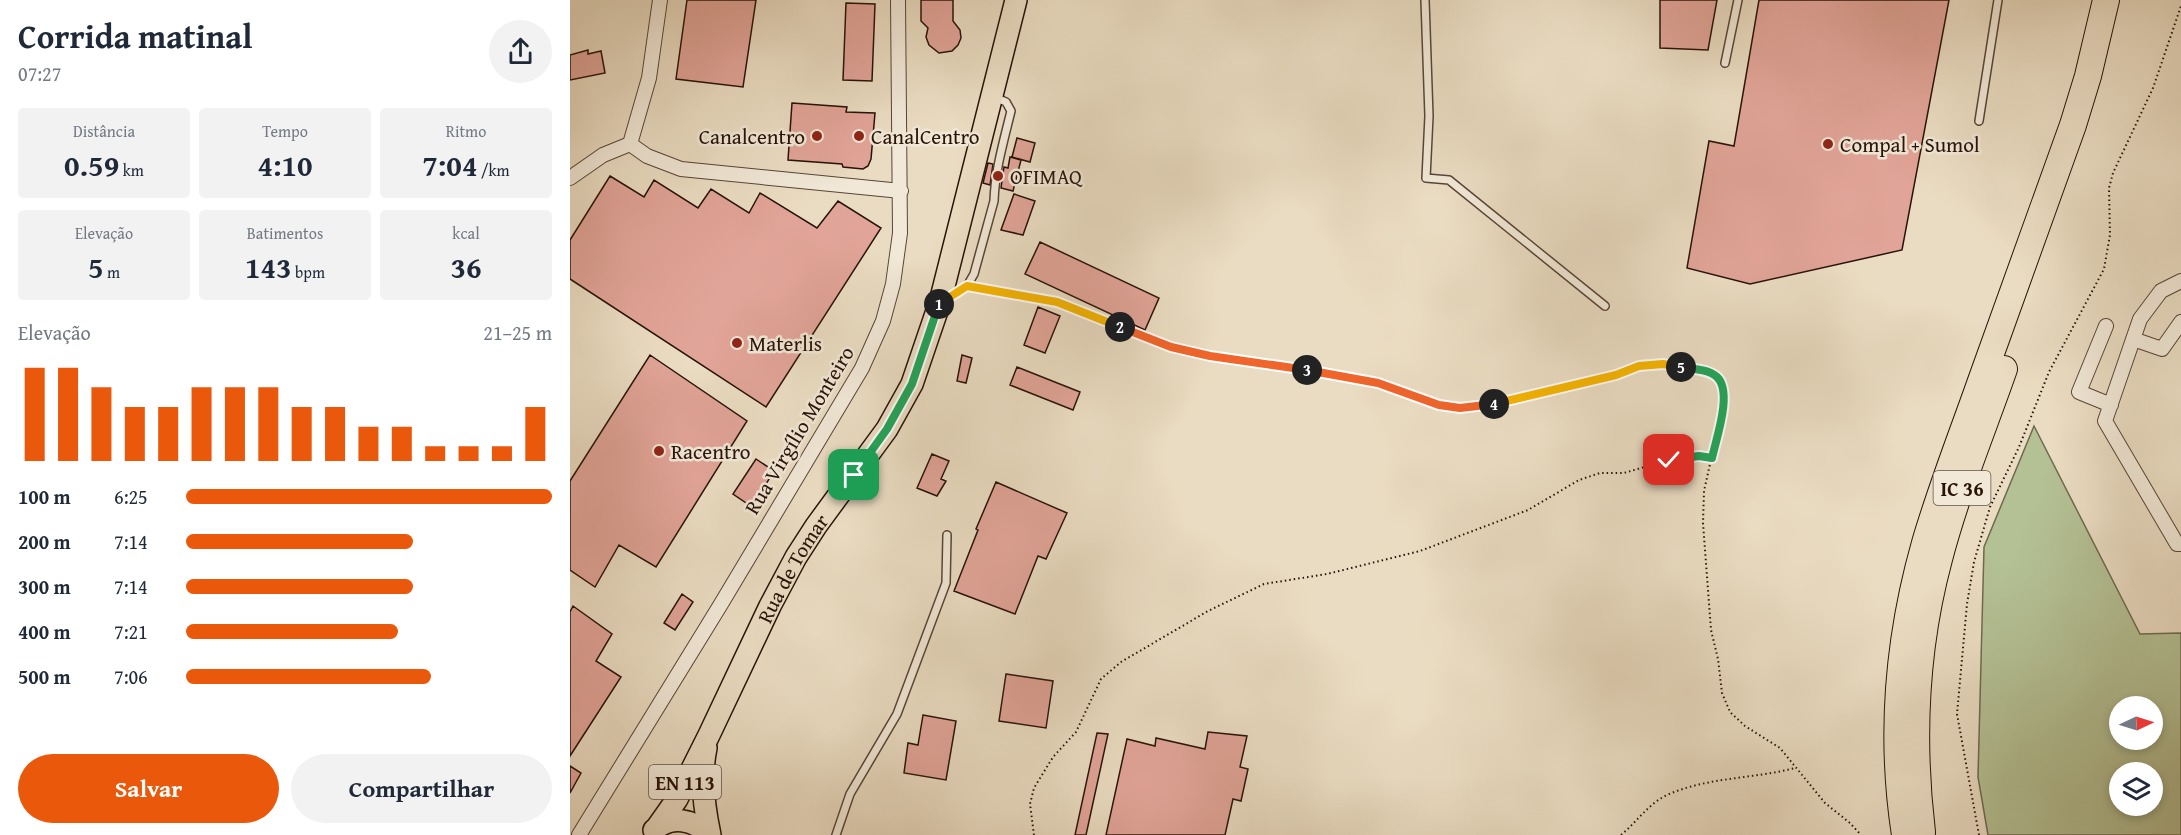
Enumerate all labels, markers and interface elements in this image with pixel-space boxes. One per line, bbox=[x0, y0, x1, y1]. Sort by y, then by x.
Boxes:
text: Corrida matinal bbox=[18, 12, 252, 60]
button: share bbox=[489, 20, 552, 83]
text: 07:27 bbox=[18, 59, 61, 88]
text: Distância bbox=[73, 119, 135, 143]
text: Tempo bbox=[262, 119, 308, 143]
text: Ritmo bbox=[446, 119, 486, 143]
place label: Canalcentro bbox=[699, 121, 805, 152]
place label: CanalCentro bbox=[871, 121, 979, 152]
marker: Canalcentro bbox=[810, 129, 824, 143]
marker: CanalCentro bbox=[852, 129, 866, 143]
place label: Compal + Sumol bbox=[1840, 129, 1980, 160]
marker: Compal + Sumol bbox=[1821, 137, 1835, 151]
text: 0.59 bbox=[64, 143, 119, 187]
text: 4:10 bbox=[257, 143, 313, 187]
text: 7:04 bbox=[422, 143, 477, 187]
text: km bbox=[119, 158, 144, 182]
text: /km bbox=[477, 158, 510, 182]
place label: OFIMAQ bbox=[1010, 161, 1083, 192]
marker: OFIMAQ bbox=[991, 169, 1005, 183]
text: Elevação bbox=[75, 221, 133, 245]
text: Batimentos bbox=[247, 221, 323, 245]
text: kcal bbox=[452, 221, 480, 245]
text: 5 bbox=[88, 245, 103, 289]
text: 143 bbox=[245, 245, 292, 289]
text: 36 bbox=[450, 245, 482, 289]
text: m bbox=[103, 260, 120, 284]
text: bpm bbox=[292, 260, 325, 284]
pin: 1 bbox=[924, 289, 954, 319]
text: 1 bbox=[935, 292, 943, 316]
pin: 2 bbox=[1105, 312, 1135, 342]
text: 2 bbox=[1116, 315, 1124, 339]
text: Elevação bbox=[18, 318, 91, 347]
text: 21–25 m bbox=[483, 318, 552, 347]
place label: Materlis bbox=[749, 328, 822, 359]
marker: Materlis bbox=[730, 336, 744, 350]
street label: Rua Virgílio Monteiro bbox=[736, 340, 862, 520]
pin: 5 bbox=[1666, 352, 1696, 382]
pin: 3 bbox=[1292, 355, 1322, 385]
text: 5 bbox=[1677, 355, 1685, 379]
text: 3 bbox=[1303, 358, 1311, 382]
pin: 4 bbox=[1479, 389, 1509, 419]
text: 4 bbox=[1490, 392, 1498, 416]
pin bbox=[1643, 434, 1694, 485]
place label: Racentro bbox=[671, 436, 750, 467]
icon: check bbox=[1652, 443, 1685, 476]
marker: Racentro bbox=[652, 444, 666, 458]
pin bbox=[828, 449, 879, 500]
icon: arrive bbox=[837, 458, 870, 491]
road number: IC 36 bbox=[1934, 471, 1990, 505]
text: 100 m bbox=[18, 482, 71, 511]
text: 6:25 bbox=[114, 482, 148, 511]
street label: Rua de Tomar bbox=[749, 507, 836, 628]
text: 200 m bbox=[18, 527, 71, 556]
text: 7:14 bbox=[114, 527, 148, 556]
text: 300 m bbox=[18, 572, 71, 601]
text: 7:14 bbox=[114, 572, 148, 601]
text: 400 m bbox=[18, 617, 71, 646]
text: 7:21 bbox=[114, 617, 148, 646]
text: 500 m bbox=[18, 662, 71, 691]
text: 7:06 bbox=[114, 662, 148, 691]
north arrow bbox=[2109, 696, 2163, 750]
map controls bbox=[2109, 696, 2163, 816]
button: Salvar bbox=[18, 754, 279, 823]
button: Compartilhar bbox=[291, 754, 552, 823]
button: layers bbox=[2109, 762, 2163, 816]
road number: EN 113 bbox=[649, 765, 721, 799]

